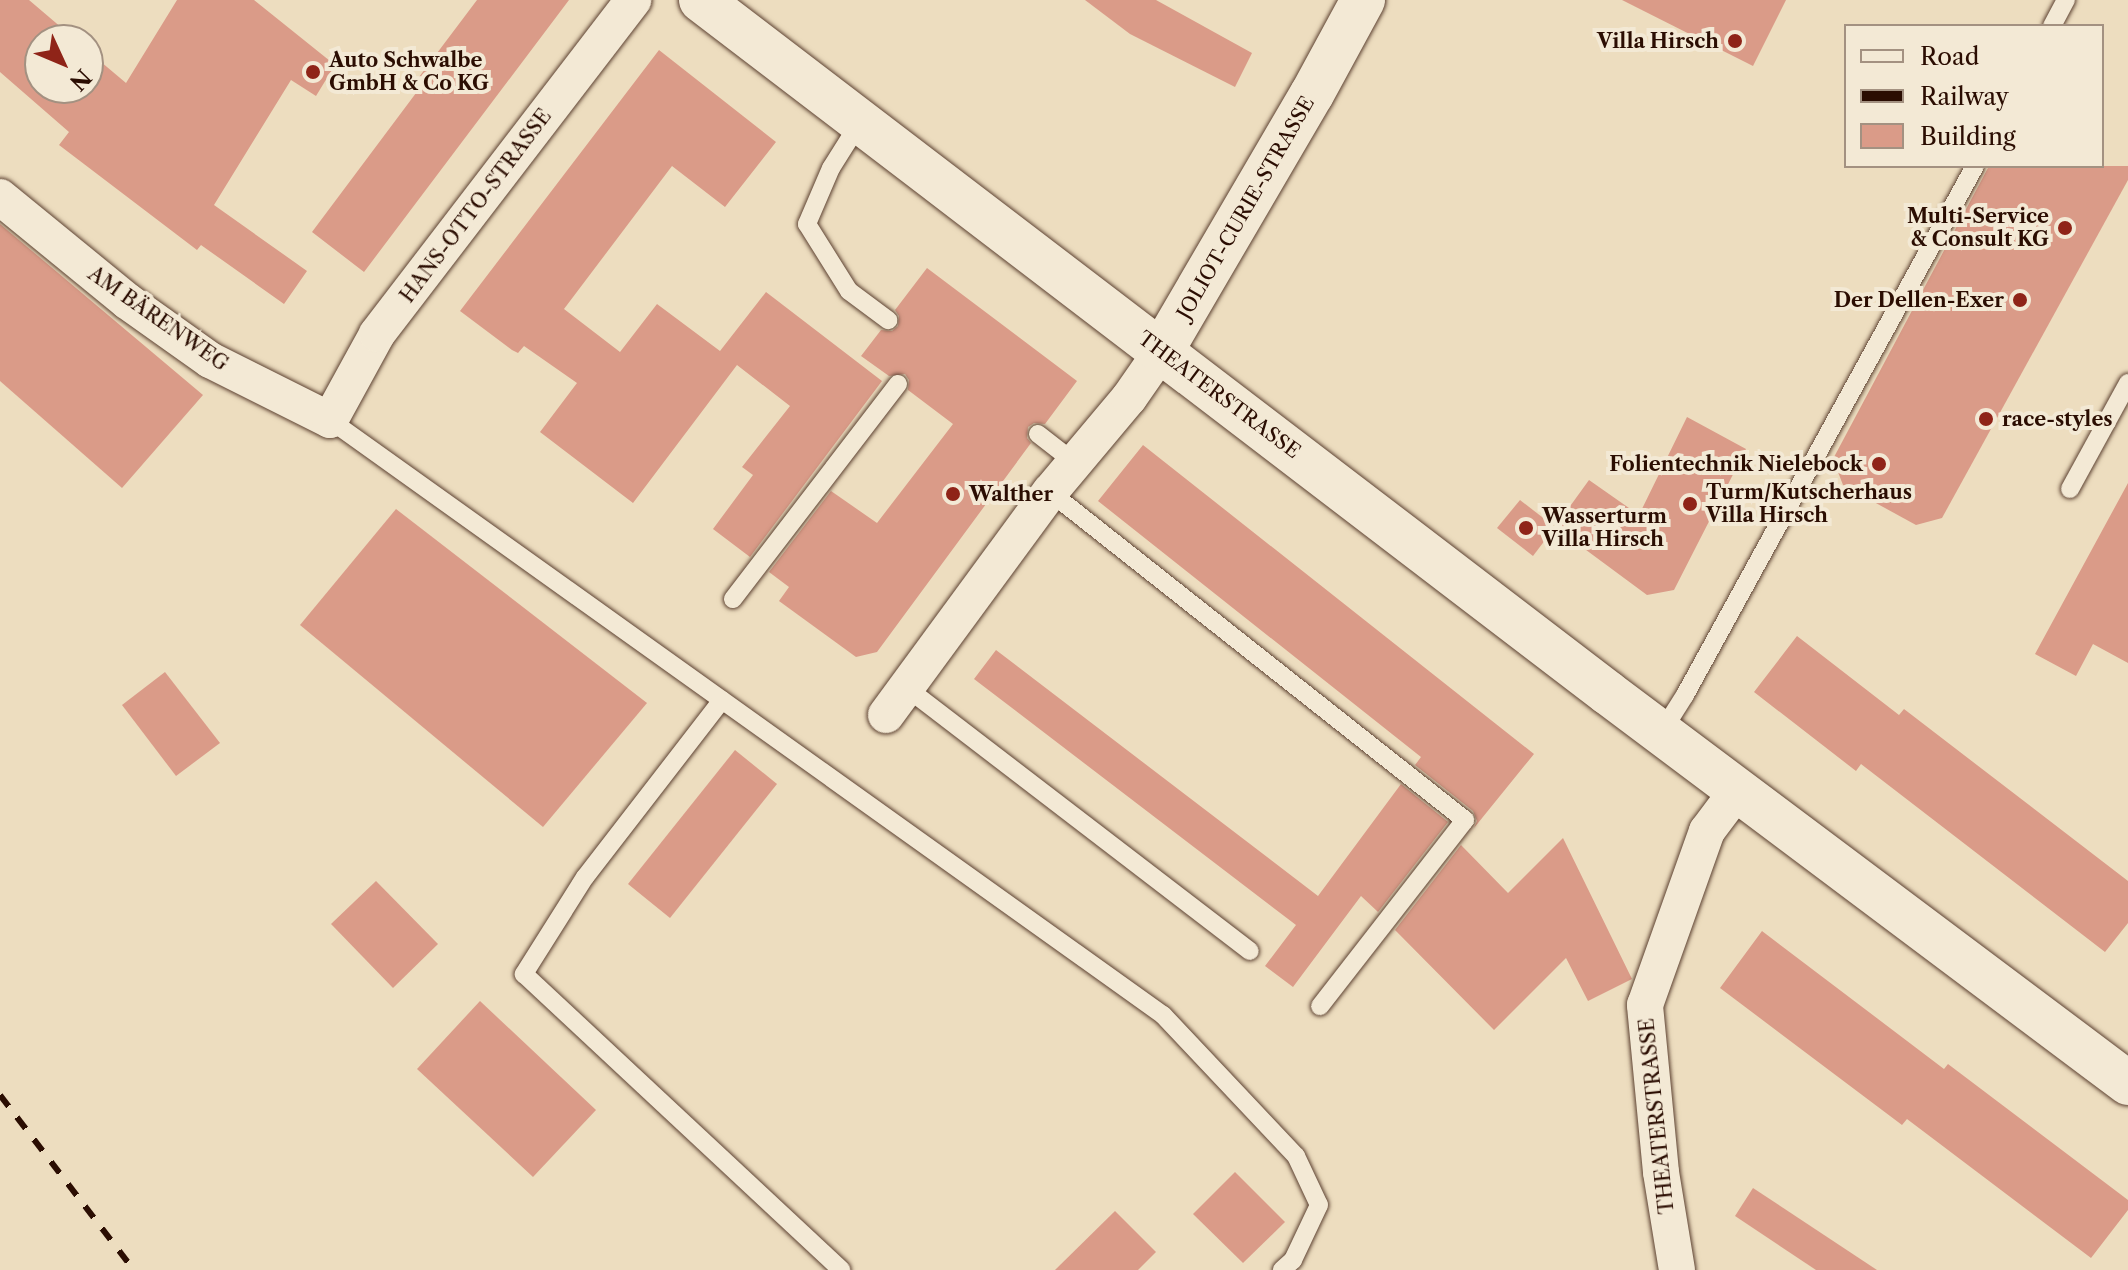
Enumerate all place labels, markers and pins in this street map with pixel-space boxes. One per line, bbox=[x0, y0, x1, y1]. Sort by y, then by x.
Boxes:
place label: Villa Hirsch bbox=[1597, 29, 1719, 53]
marker: Villa Hirsch bbox=[1726, 32, 1744, 50]
place label: Auto Schwalbe GmbH & Co KG bbox=[329, 48, 489, 95]
marker: Auto Schwalbe GmbH & Co KG bbox=[304, 63, 322, 81]
place label: Multi-Service & Consult KG bbox=[1907, 204, 2049, 251]
marker: Multi-Service & Consult KG bbox=[2056, 219, 2074, 237]
place label: Der Dellen-Exer bbox=[1833, 288, 2004, 312]
marker: Der Dellen-Exer bbox=[2011, 291, 2029, 309]
place label: race-styles bbox=[2002, 407, 2113, 431]
marker: race-styles bbox=[1977, 410, 1995, 428]
place label: Folientechnik Nielebock bbox=[1609, 452, 1863, 476]
marker: Folientechnik Nielebock bbox=[1870, 455, 1888, 473]
place label: Turm/Kutscherhaus Villa Hirsch bbox=[1706, 480, 1912, 527]
place label: Walther bbox=[969, 482, 1053, 506]
marker: Walther bbox=[944, 485, 962, 503]
marker: Turm/Kutscherhaus Villa Hirsch bbox=[1681, 495, 1699, 513]
place label: Wasserturm Villa Hirsch bbox=[1542, 504, 1667, 551]
marker: Wasserturm Villa Hirsch bbox=[1517, 519, 1535, 537]

